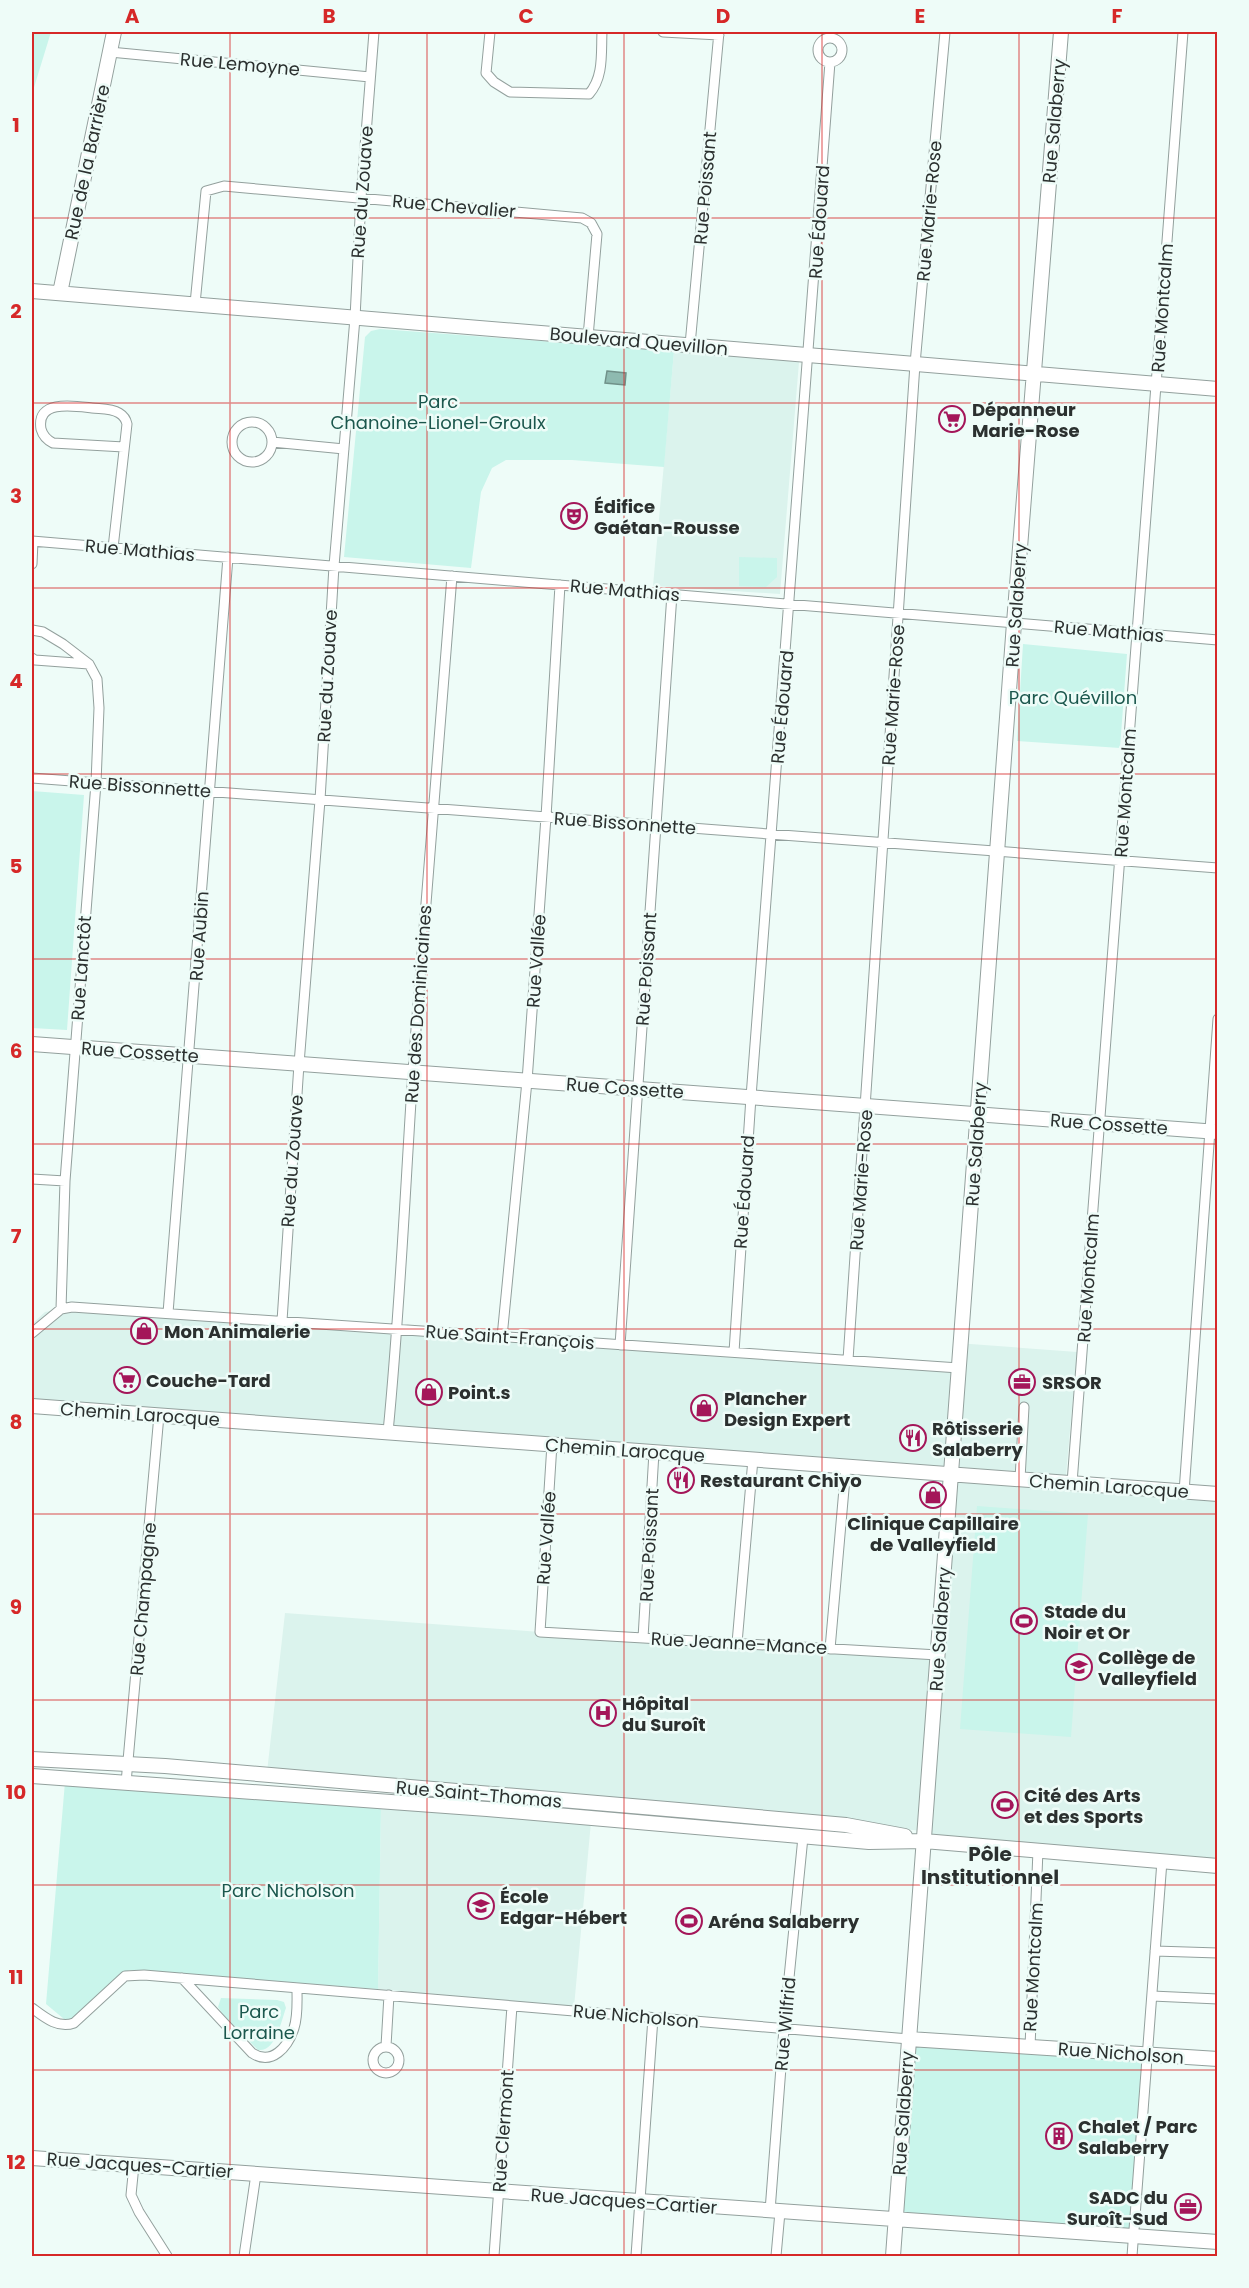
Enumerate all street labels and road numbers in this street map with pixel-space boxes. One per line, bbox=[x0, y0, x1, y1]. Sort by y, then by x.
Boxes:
street label: Rue Lemoyne bbox=[179, 46, 301, 82]
street label: Rue Salaberry bbox=[1036, 58, 1072, 184]
street label: Rue de la Barrière bbox=[58, 82, 116, 242]
street label: Rue du Zouave bbox=[345, 125, 379, 259]
street label: Rue Poissant bbox=[688, 130, 722, 246]
street label: Rue Marie-Rose bbox=[910, 140, 948, 282]
street label: Rue Édouard bbox=[803, 164, 835, 280]
street label: Rue Chevalier bbox=[391, 188, 517, 224]
street label: Rue Montcalm bbox=[1145, 242, 1179, 374]
street label: Boulevard Quevillon bbox=[549, 321, 729, 361]
street label: Rue Mathias bbox=[84, 533, 196, 567]
street label: Rue Salaberry bbox=[999, 542, 1033, 668]
street label: Rue Mathias bbox=[569, 573, 681, 607]
street label: Rue du Zouave bbox=[311, 609, 343, 743]
street label: Rue Mathias bbox=[1053, 614, 1165, 648]
street label: Rue Marie-Rose bbox=[876, 624, 910, 766]
street label: Rue Édouard bbox=[765, 649, 799, 765]
street label: Rue Montcalm bbox=[1108, 727, 1142, 859]
street label: Rue Bissonnette bbox=[68, 769, 212, 803]
street label: Rue Bissonnette bbox=[553, 806, 697, 840]
street label: Rue Aubin bbox=[183, 890, 215, 982]
street label: Rue des Dominicaines bbox=[399, 904, 437, 1104]
street label: Rue Poissant bbox=[630, 911, 662, 1027]
street label: Rue Vallée bbox=[520, 913, 552, 1009]
street label: Rue Lanctôt bbox=[65, 915, 97, 1021]
street label: Rue Cossette bbox=[80, 1035, 200, 1069]
street label: Rue Cossette bbox=[565, 1071, 685, 1105]
street label: Rue Salaberry bbox=[959, 1081, 993, 1207]
street label: Rue du Zouave bbox=[275, 1094, 309, 1228]
street label: Rue Cossette bbox=[1049, 1107, 1169, 1141]
street label: Rue Marie-Rose bbox=[844, 1109, 878, 1251]
street label: Rue Édouard bbox=[728, 1134, 760, 1250]
street label: Rue Montcalm bbox=[1071, 1212, 1105, 1344]
street label: Rue Saint-François bbox=[425, 1319, 595, 1355]
street label: Chemin Larocque bbox=[59, 1396, 221, 1432]
street label: Chemin Larocque bbox=[544, 1432, 706, 1468]
street label: Chemin Larocque bbox=[1028, 1468, 1190, 1504]
street label: Rue Poissant bbox=[634, 1488, 664, 1602]
street label: Rue Vallée bbox=[530, 1490, 562, 1586]
street label: Rue Champagne bbox=[124, 1521, 162, 1677]
street label: Rue Salaberry bbox=[923, 1566, 957, 1692]
street label: Rue Jeanne-Mance bbox=[650, 1626, 828, 1660]
street label: Rue Saint-Thomas bbox=[395, 1774, 563, 1814]
street label: Rue Montcalm bbox=[1017, 1902, 1049, 2032]
street label: Rue Wilfrid bbox=[768, 1976, 802, 2072]
street label: Rue Nicholson bbox=[572, 1998, 700, 2034]
street label: Rue Nicholson bbox=[1057, 2036, 1185, 2070]
street label: Rue Salaberry bbox=[886, 2050, 920, 2176]
street label: Rue Clermont bbox=[486, 2069, 520, 2193]
street label: Rue Jacques-Cartier bbox=[46, 2146, 234, 2184]
street label: Rue Jacques-Cartier bbox=[530, 2182, 718, 2220]

